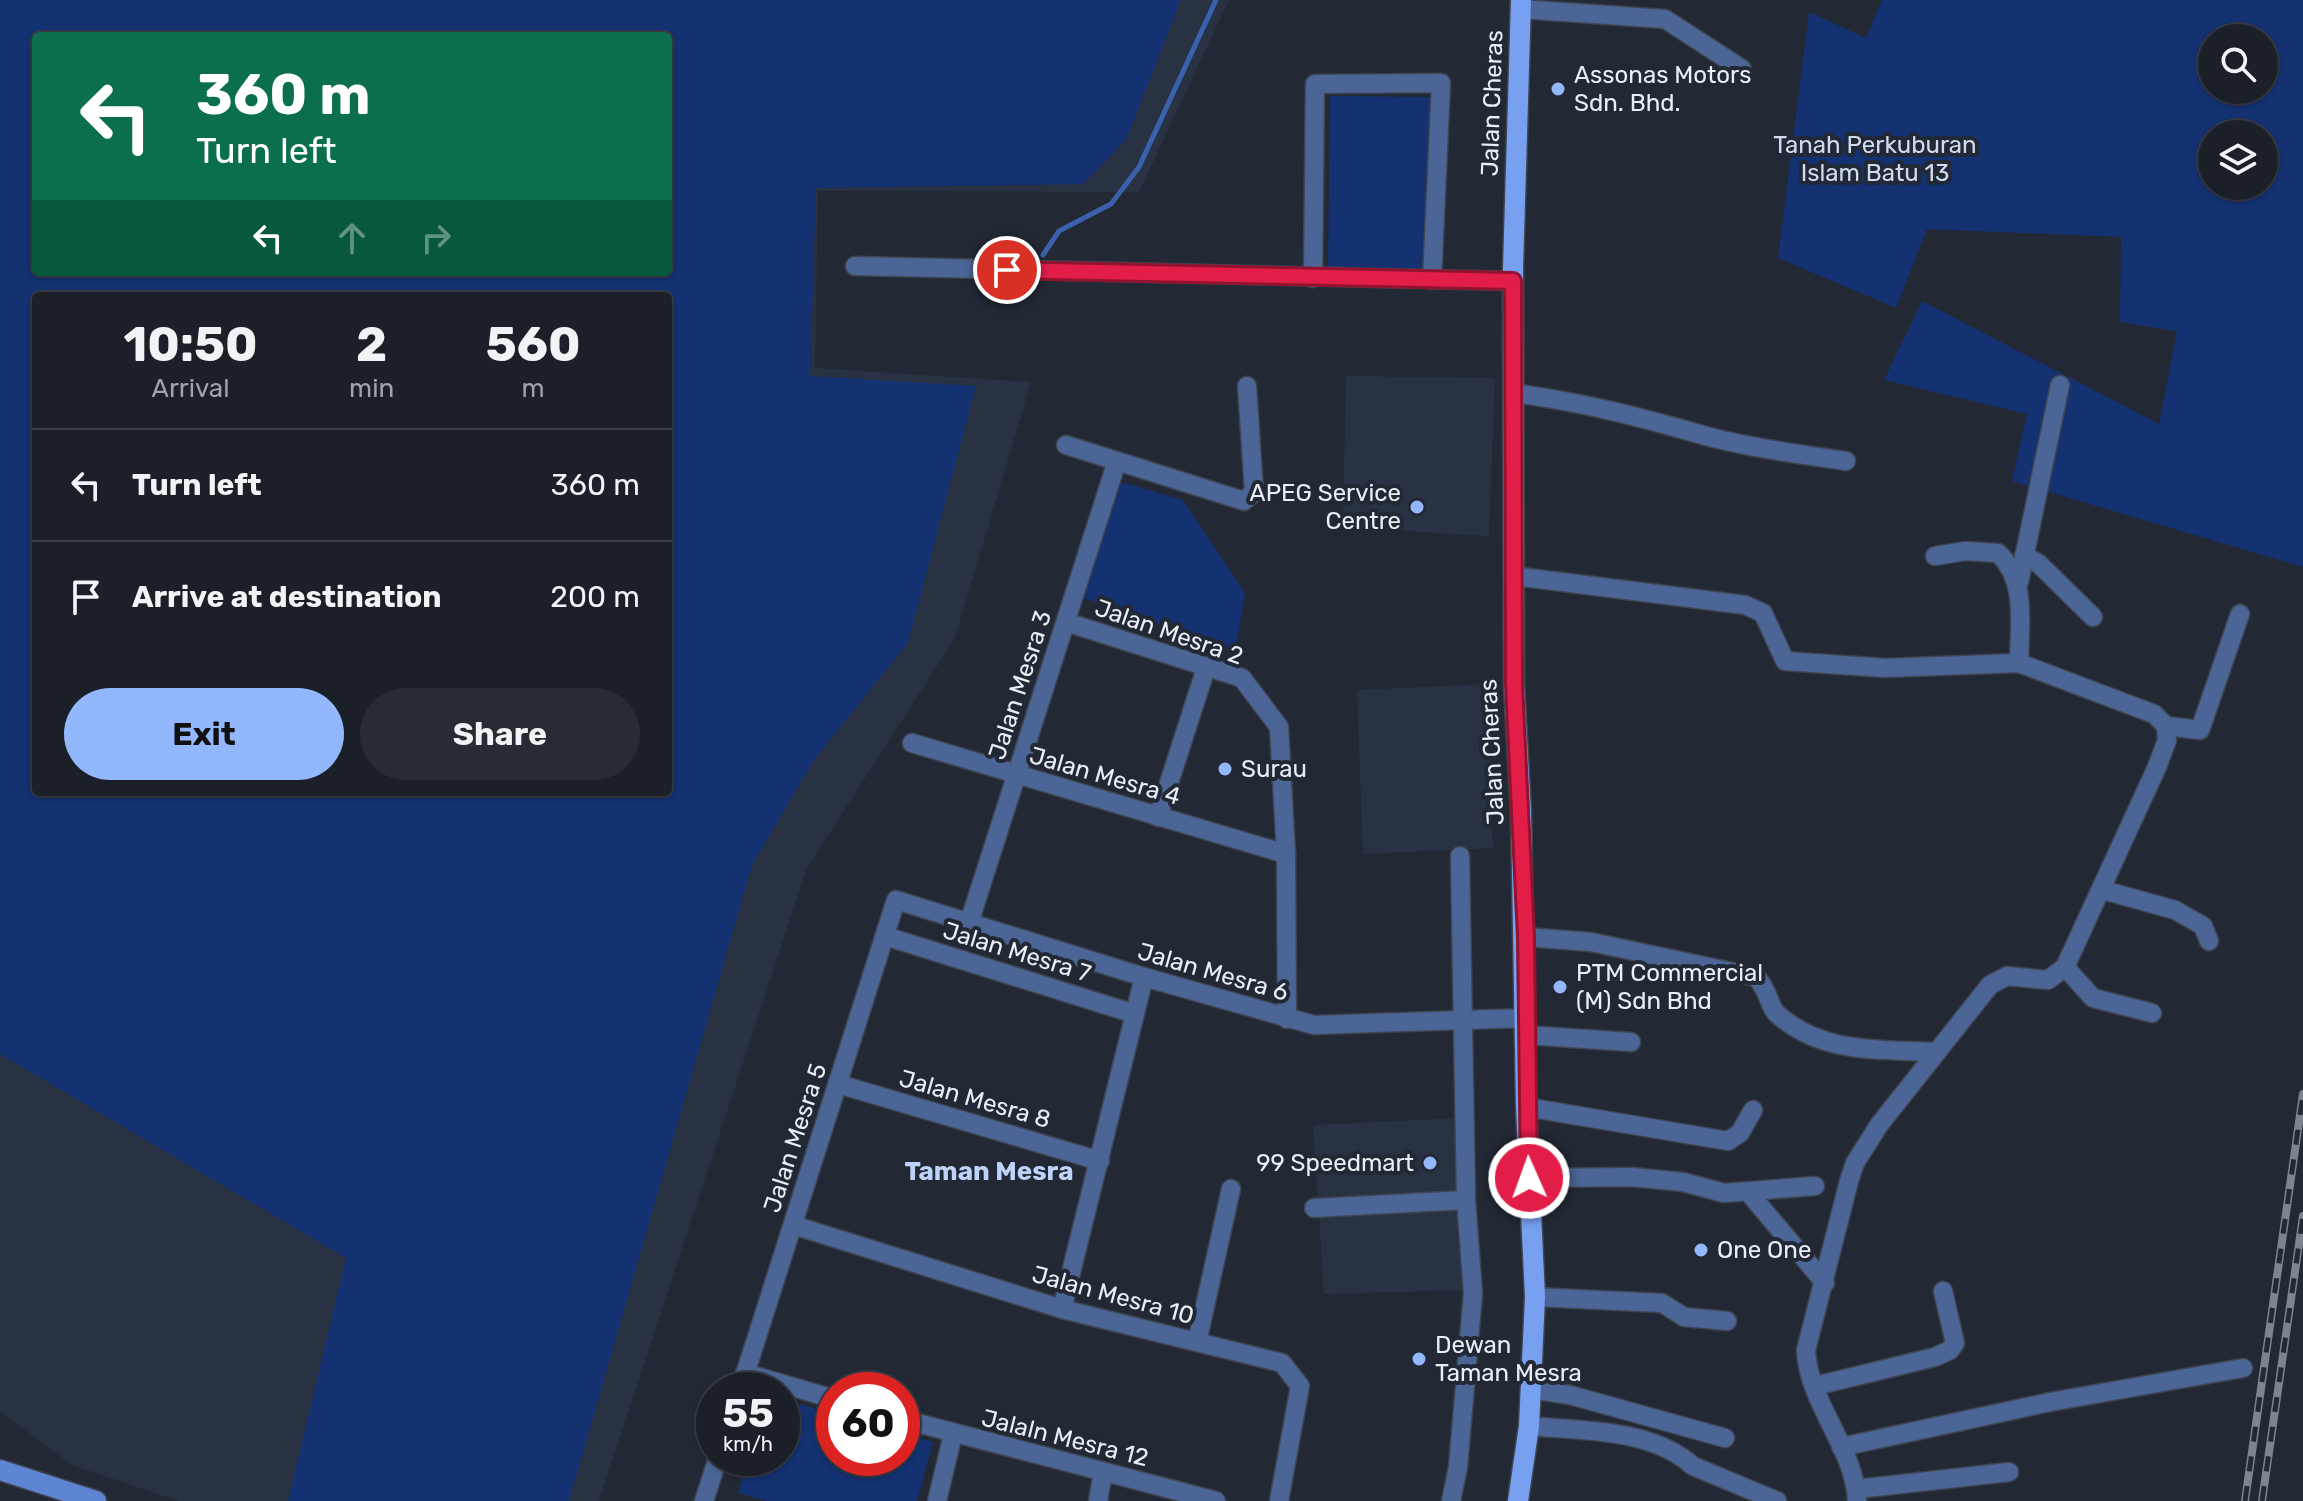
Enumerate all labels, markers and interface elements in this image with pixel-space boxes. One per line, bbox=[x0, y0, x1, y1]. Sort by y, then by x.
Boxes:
map controls bbox=[2198, 24, 2278, 200]
button: search bbox=[2198, 24, 2278, 104]
street label: Jalan Cheras bbox=[1475, 29, 1509, 177]
place label: Assonas Motors Sdn. Bhd. bbox=[1574, 61, 1751, 117]
text: 360 m bbox=[196, 62, 371, 128]
icon: left bbox=[64, 64, 168, 168]
marker: Assonas Motors Sdn. Bhd. bbox=[1549, 80, 1567, 98]
button: layers bbox=[2198, 120, 2278, 200]
text: Turn left bbox=[196, 129, 337, 172]
park label: Tanah Perkuburan Islam Batu 13 bbox=[1773, 131, 1977, 187]
icon: left bbox=[246, 216, 290, 260]
icon: ahead bbox=[330, 216, 374, 260]
icon: right bbox=[414, 216, 458, 260]
pin bbox=[973, 236, 1041, 304]
icon: arrive bbox=[985, 248, 1029, 292]
text: 10:50 bbox=[123, 316, 258, 373]
text: 2 bbox=[356, 316, 387, 373]
text: 560 bbox=[486, 316, 581, 373]
text: Arrival bbox=[152, 373, 230, 404]
text: min bbox=[349, 373, 394, 404]
text: m bbox=[522, 373, 545, 404]
icon: left bbox=[64, 463, 108, 507]
text: Turn left bbox=[132, 467, 262, 503]
text: 360 m bbox=[551, 467, 640, 503]
place label: APEG Service Centre bbox=[1250, 479, 1401, 535]
marker: APEG Service Centre bbox=[1408, 498, 1426, 516]
icon: arrive bbox=[64, 575, 108, 619]
text: Arrive at destination bbox=[132, 579, 442, 615]
text: 200 m bbox=[550, 579, 640, 615]
street label: Jalan Mesra 2 bbox=[1091, 594, 1247, 670]
street label: Jalan Mesra 3 bbox=[983, 607, 1057, 763]
street label: Jalan Cheras bbox=[1474, 678, 1510, 826]
button: Exit bbox=[64, 688, 344, 780]
button: Share bbox=[360, 688, 640, 780]
street label: Jalan Mesra 4 bbox=[1026, 741, 1184, 811]
place label: Surau bbox=[1241, 755, 1307, 783]
marker: Surau bbox=[1216, 760, 1234, 778]
street label: Jalan Mesra 7 bbox=[940, 916, 1094, 988]
street label: Jalan Mesra 6 bbox=[1135, 937, 1291, 1007]
place label: PTM Commercial (M) Sdn Bhd bbox=[1576, 959, 1763, 1015]
marker: PTM Commercial (M) Sdn Bhd bbox=[1551, 978, 1569, 996]
street label: Jalan Mesra 5 bbox=[758, 1060, 832, 1216]
street label: Jalan Mesra 8 bbox=[896, 1064, 1054, 1134]
position arrow bbox=[1487, 1136, 1571, 1220]
place label: 99 Speedmart bbox=[1256, 1149, 1414, 1177]
marker: 99 Speedmart bbox=[1421, 1154, 1439, 1172]
district label: Taman Mesra bbox=[904, 1156, 1074, 1187]
place label: One One bbox=[1717, 1236, 1811, 1264]
marker: One One bbox=[1692, 1241, 1710, 1259]
street label: Jalan Mesra 10 bbox=[1029, 1260, 1197, 1330]
place label: Dewan Taman Mesra bbox=[1435, 1331, 1582, 1387]
marker: Dewan Taman Mesra bbox=[1410, 1350, 1428, 1368]
speed limit sign: 60 bbox=[816, 1372, 920, 1476]
text: 55 bbox=[722, 1390, 774, 1437]
street label: Jalaln Mesra 12 bbox=[979, 1404, 1151, 1472]
text: km/h bbox=[723, 1432, 773, 1456]

